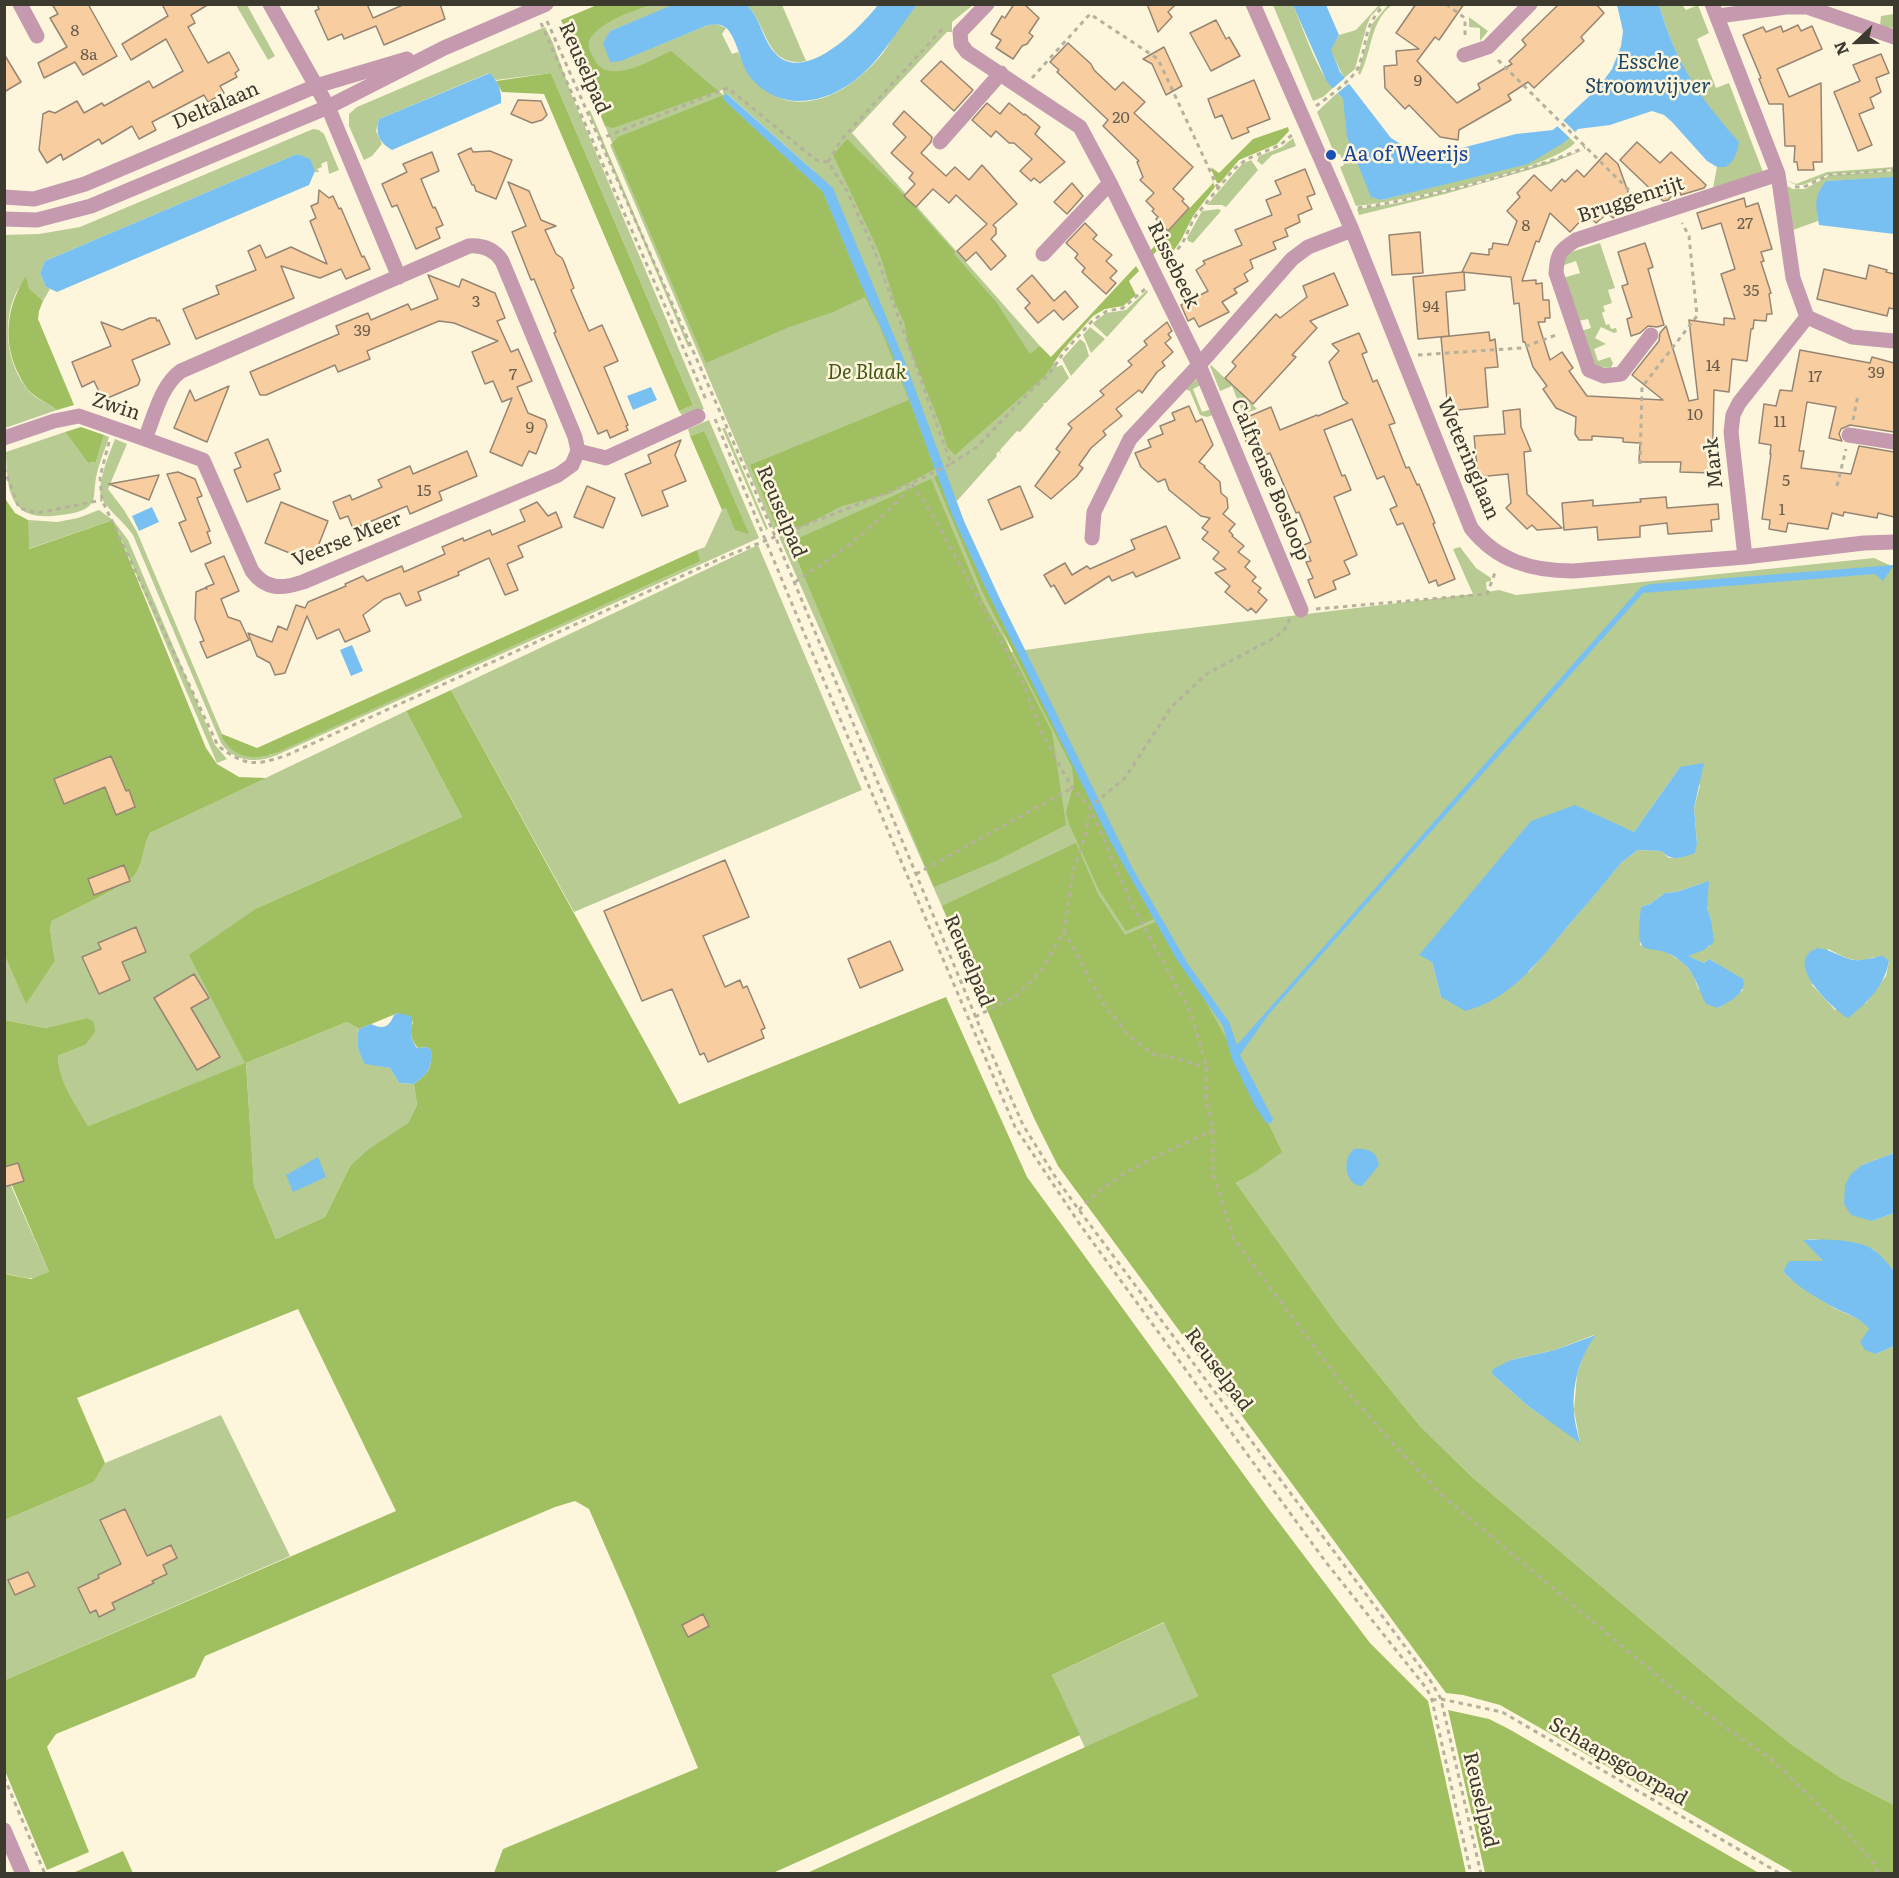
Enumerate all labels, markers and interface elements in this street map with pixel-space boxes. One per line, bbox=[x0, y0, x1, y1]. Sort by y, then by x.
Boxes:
north arrow bbox=[1827, 12, 1887, 72]
street label: Reuselpad bbox=[553, 18, 615, 118]
house number: 8 bbox=[71, 21, 79, 41]
text: N bbox=[1827, 38, 1854, 59]
house number: 8a bbox=[80, 45, 98, 65]
water label: Essche Stroomvijver bbox=[1585, 50, 1711, 100]
house number: 9 bbox=[1414, 71, 1422, 91]
street label: Deltalaan bbox=[169, 77, 263, 135]
house number: 20 bbox=[1112, 108, 1130, 128]
place label: Aa of Weerijs bbox=[1343, 143, 1468, 167]
marker: Aa of Weerijs bbox=[1324, 148, 1338, 162]
street label: Bruggenrijt bbox=[1575, 172, 1687, 228]
house number: 27 bbox=[1737, 214, 1753, 234]
house number: 8 bbox=[1522, 216, 1530, 236]
street label: Rissebeek bbox=[1142, 218, 1204, 312]
house number: 35 bbox=[1743, 281, 1759, 301]
house number: 3 bbox=[472, 292, 480, 312]
house number: 94 bbox=[1422, 297, 1440, 317]
house number: 39 bbox=[353, 321, 371, 341]
house number: 14 bbox=[1706, 356, 1720, 376]
park label: De Blaak bbox=[827, 361, 907, 385]
house number: 39 bbox=[1867, 363, 1885, 383]
house number: 7 bbox=[509, 365, 517, 385]
house number: 17 bbox=[1808, 367, 1822, 387]
street label: Zwin bbox=[89, 388, 143, 426]
street label: Weteringlaan bbox=[1432, 395, 1504, 523]
street label: Calfvense Bosloop bbox=[1225, 396, 1315, 564]
house number: 10 bbox=[1687, 405, 1703, 425]
house number: 11 bbox=[1773, 412, 1787, 432]
house number: 9 bbox=[526, 418, 534, 438]
street label: Mark bbox=[1699, 436, 1729, 490]
street label: Reuselpad bbox=[751, 462, 811, 562]
house number: 5 bbox=[1782, 471, 1790, 491]
house number: 15 bbox=[417, 481, 431, 501]
house number: 1 bbox=[1779, 500, 1785, 520]
street label: Veerse Meer bbox=[289, 507, 405, 573]
street label: Reuselpad bbox=[938, 911, 998, 1011]
street label: Reuselpad bbox=[1179, 1324, 1257, 1416]
street label: Schaapsgoorpad bbox=[1544, 1713, 1692, 1811]
street label: Reuselpad bbox=[1457, 1750, 1503, 1850]

